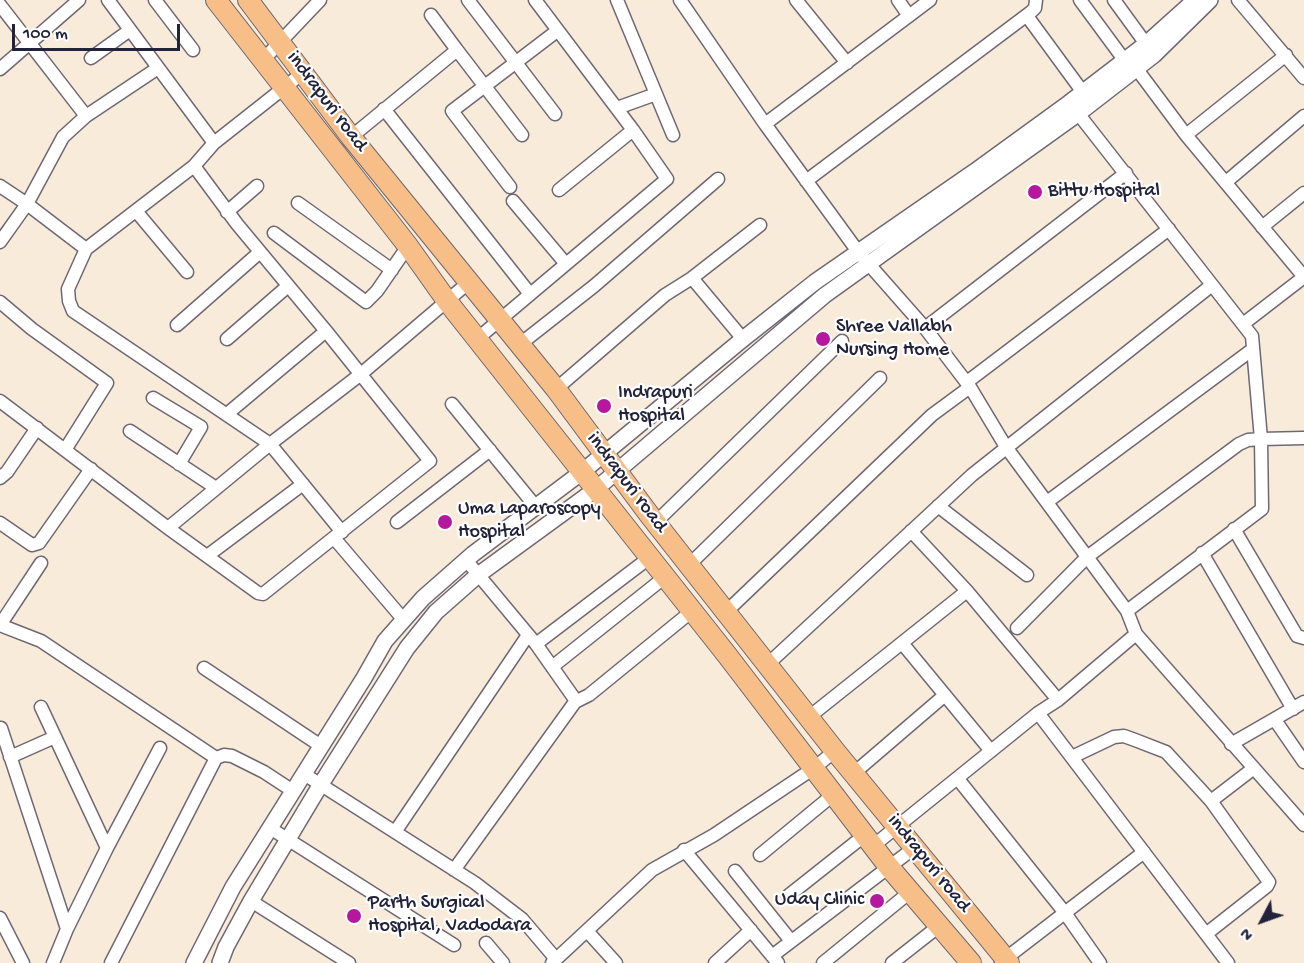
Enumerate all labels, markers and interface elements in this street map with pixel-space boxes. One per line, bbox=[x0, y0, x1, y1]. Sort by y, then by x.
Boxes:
scale bar bbox=[15, 12, 183, 50]
text: 100 m bbox=[23, 24, 68, 45]
street label: indrapuri road bbox=[280, 47, 372, 157]
place label: Bittu Hospital bbox=[1048, 180, 1160, 204]
marker: Bittu Hospital bbox=[1026, 183, 1044, 201]
place label: Shree Vallabh Nursing Home bbox=[836, 316, 952, 363]
marker: Shree Vallabh Nursing Home bbox=[814, 330, 832, 348]
place label: Indrapuri Hospital bbox=[618, 382, 693, 429]
marker: Indrapuri Hospital bbox=[595, 397, 613, 415]
street label: indrapuri road bbox=[580, 428, 672, 538]
place label: Uma Laparoscopy Hospital bbox=[458, 498, 601, 545]
marker: Uma Laparoscopy Hospital bbox=[436, 513, 454, 531]
street label: indrapuri road bbox=[881, 810, 975, 918]
place label: Uday Clinic bbox=[775, 889, 864, 913]
north arrow bbox=[1232, 891, 1292, 951]
place label: Parth Surgical Hospital, Vadodara bbox=[368, 892, 531, 939]
marker: Uday Clinic bbox=[868, 892, 886, 910]
marker: Parth Surgical Hospital, Vadodara bbox=[345, 907, 363, 925]
text: N bbox=[1237, 923, 1259, 943]

